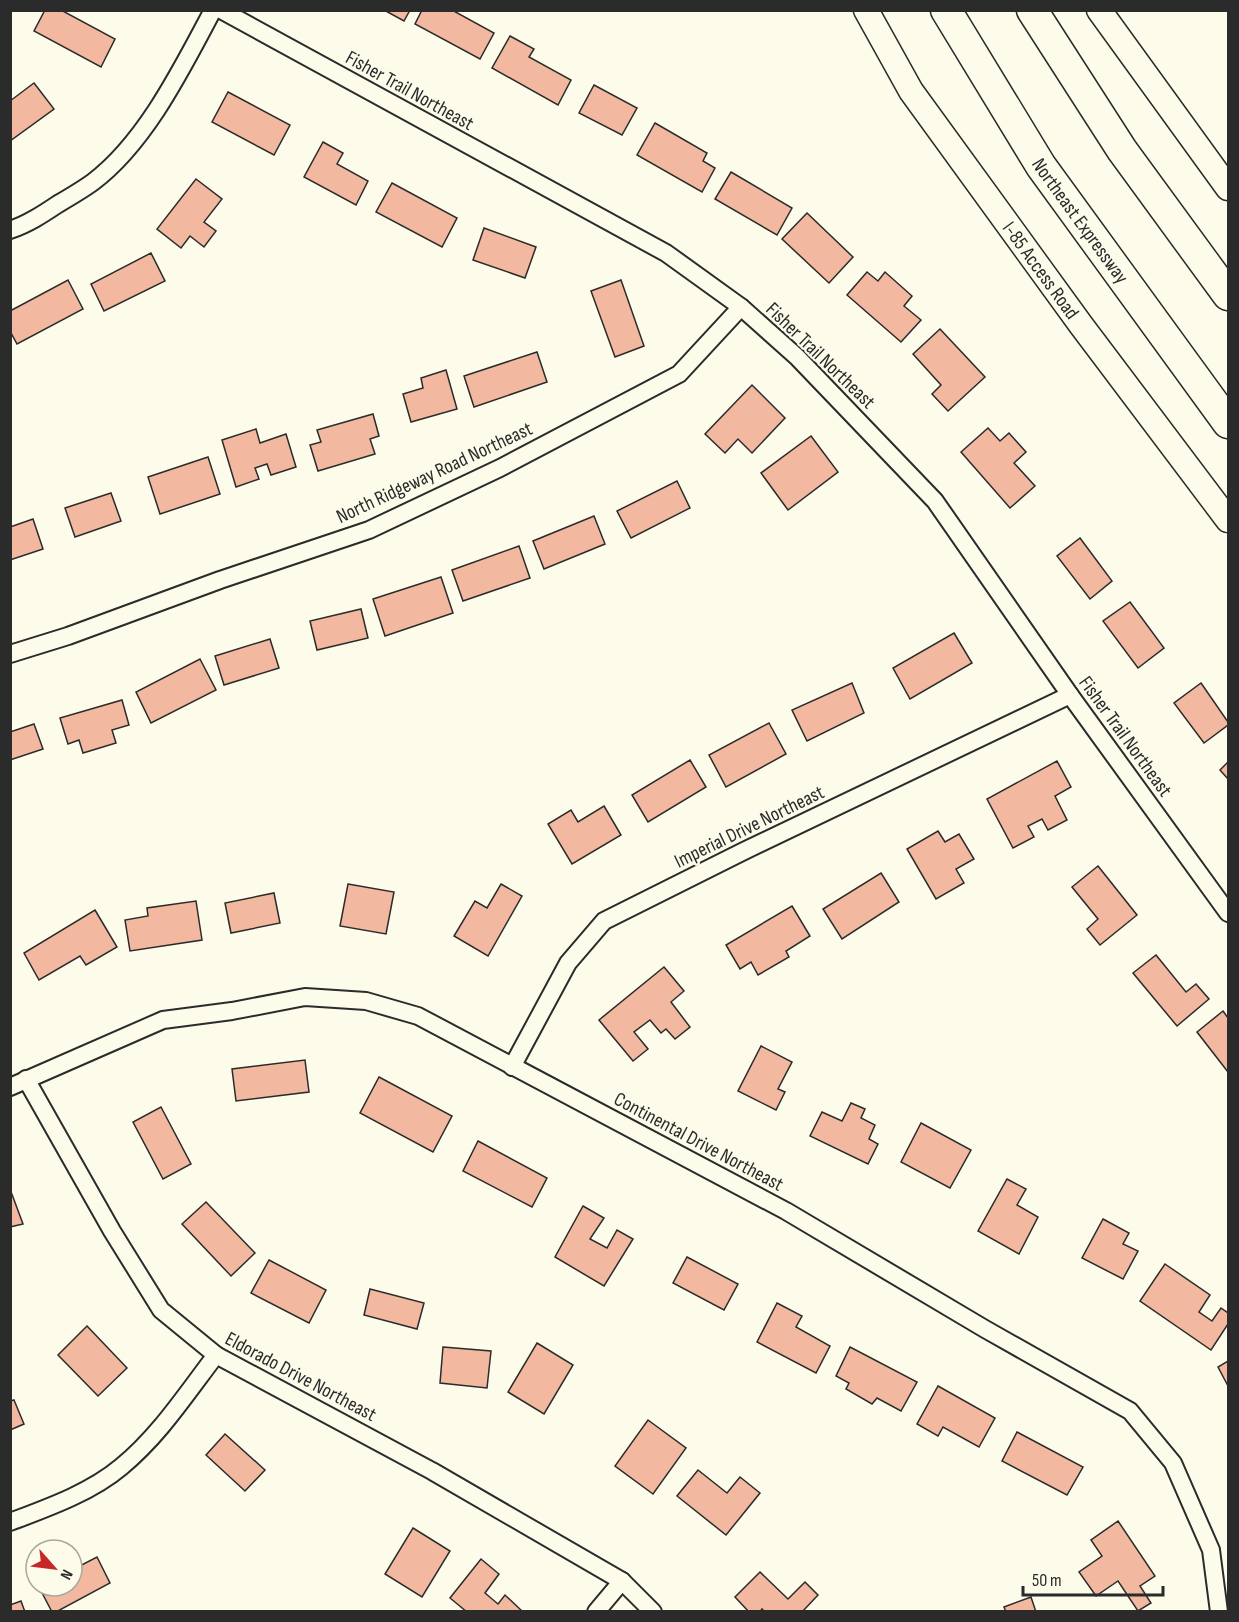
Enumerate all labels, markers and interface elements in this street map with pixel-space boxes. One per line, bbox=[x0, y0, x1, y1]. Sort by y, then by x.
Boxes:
street label: Fisher Trail Northeast bbox=[341, 46, 478, 136]
street label: Northeast Expressway bbox=[1026, 154, 1134, 289]
street label: I-85 Access Road bbox=[997, 217, 1084, 324]
street label: Fisher Trail Northeast bbox=[761, 297, 880, 414]
street label: North Ridgeway Road Northeast bbox=[333, 417, 536, 529]
street label: Fisher Trail Northeast bbox=[1074, 672, 1177, 801]
street label: Imperial Drive Northeast bbox=[671, 780, 828, 874]
street label: Continental Drive Northeast bbox=[610, 1087, 787, 1197]
street label: Eldorado Drive Northeast bbox=[221, 1327, 380, 1427]
north arrow bbox=[24, 1538, 84, 1598]
scale bar bbox=[1023, 1559, 1162, 1597]
text: N bbox=[56, 1566, 76, 1583]
text: 50 m bbox=[1032, 1570, 1062, 1591]

